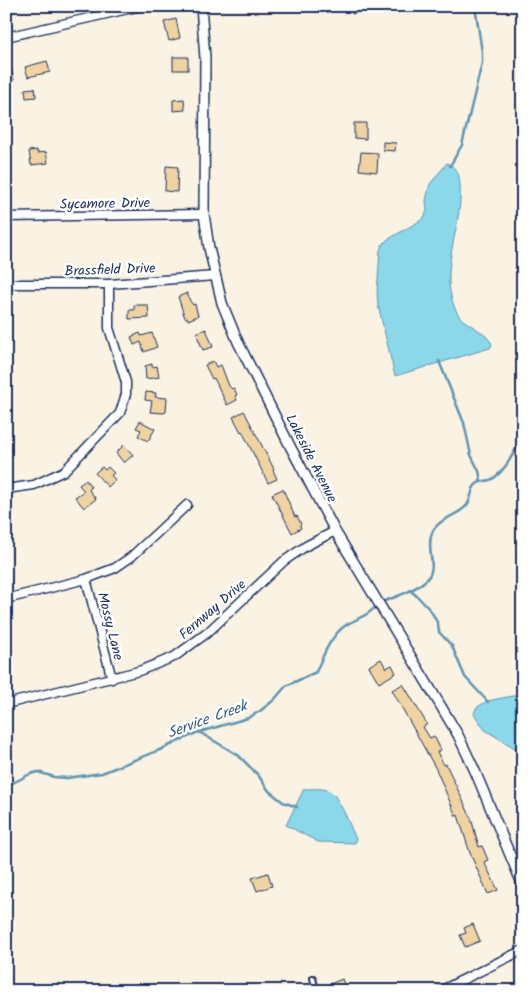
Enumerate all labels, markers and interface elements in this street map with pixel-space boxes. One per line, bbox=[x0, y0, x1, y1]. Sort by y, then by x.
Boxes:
street label: Sycamore Drive bbox=[60, 192, 151, 216]
street label: Brassfield Drive bbox=[64, 257, 157, 283]
street label: Lakeside Avenue bbox=[279, 410, 343, 507]
street label: Fernway Drive bbox=[174, 574, 252, 645]
street label: Mossy Lane bbox=[91, 590, 129, 663]
water label: Service Creek bbox=[164, 694, 253, 745]

